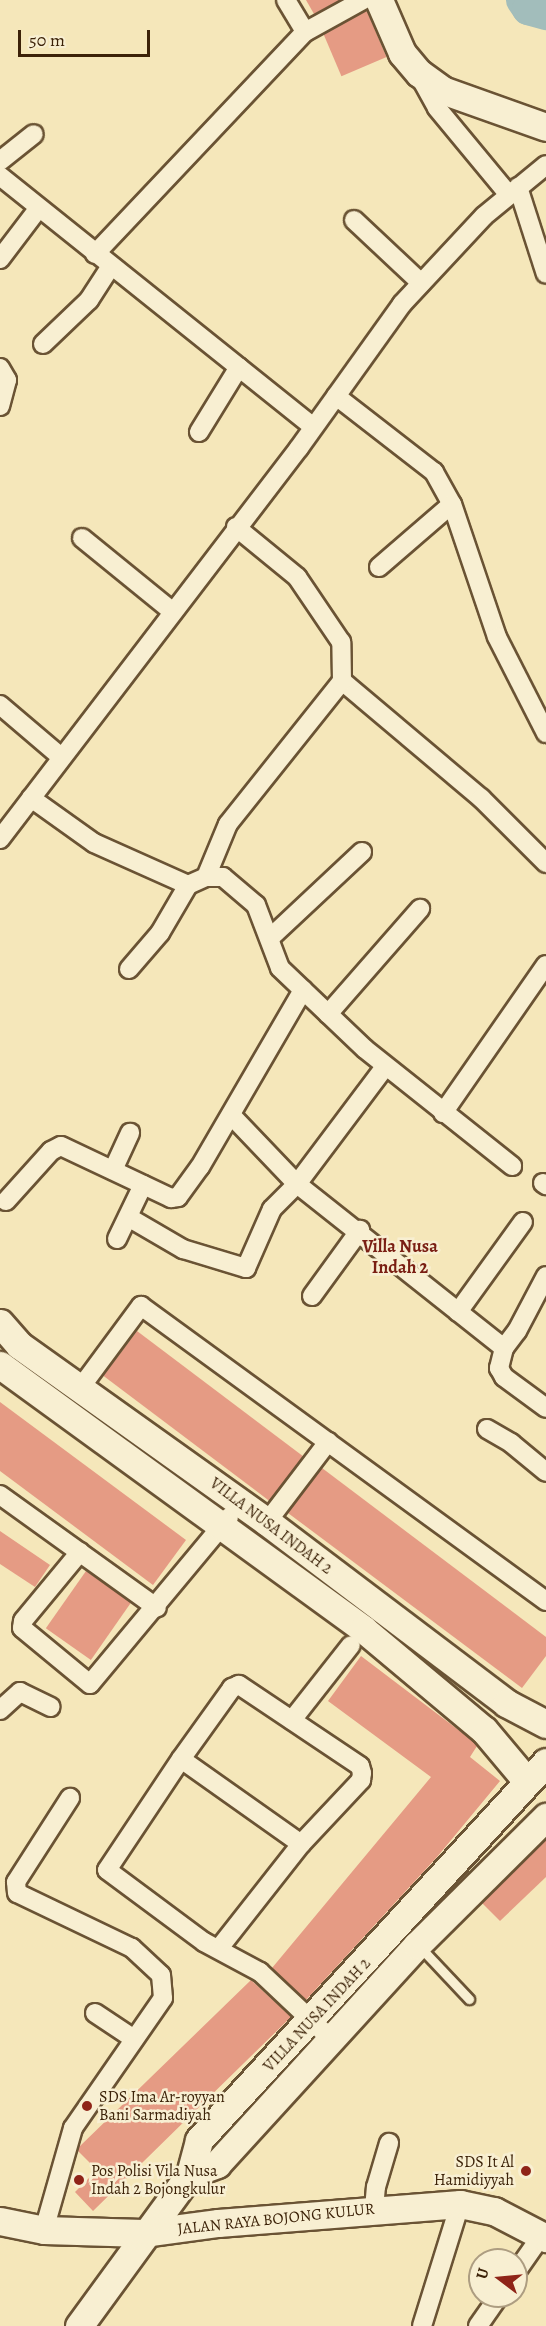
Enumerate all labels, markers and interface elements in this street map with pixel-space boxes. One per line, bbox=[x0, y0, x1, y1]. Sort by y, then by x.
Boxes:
scale bar bbox=[21, 18, 153, 56]
text: 50 m bbox=[29, 28, 65, 52]
district label: Villa Nusa Indah 2 bbox=[362, 1236, 438, 1278]
street label: VILLA NUSA INDAH 2 bbox=[206, 1474, 336, 1578]
street label: VILLA NUSA INDAH 2 bbox=[259, 1954, 375, 2076]
place label: SDS Ima Ar-royyan Bani Sarmadiyah bbox=[99, 2087, 225, 2125]
marker: SDS Ima Ar-royyan Bani Sarmadiyah bbox=[80, 2099, 94, 2113]
place label: SDS It Al Hamidiyyah bbox=[434, 2152, 514, 2190]
place label: Pos Polisi Vila Nusa Indah 2 Bojongkulur bbox=[91, 2161, 225, 2199]
marker: SDS It Al Hamidiyyah bbox=[519, 2164, 533, 2178]
marker: Pos Polisi Vila Nusa Indah 2 Bojongkulur bbox=[72, 2173, 86, 2187]
street label: JALAN RAYA BOJONG KULUR bbox=[177, 2199, 375, 2239]
north arrow bbox=[468, 2248, 528, 2308]
text: U bbox=[471, 2266, 495, 2282]

